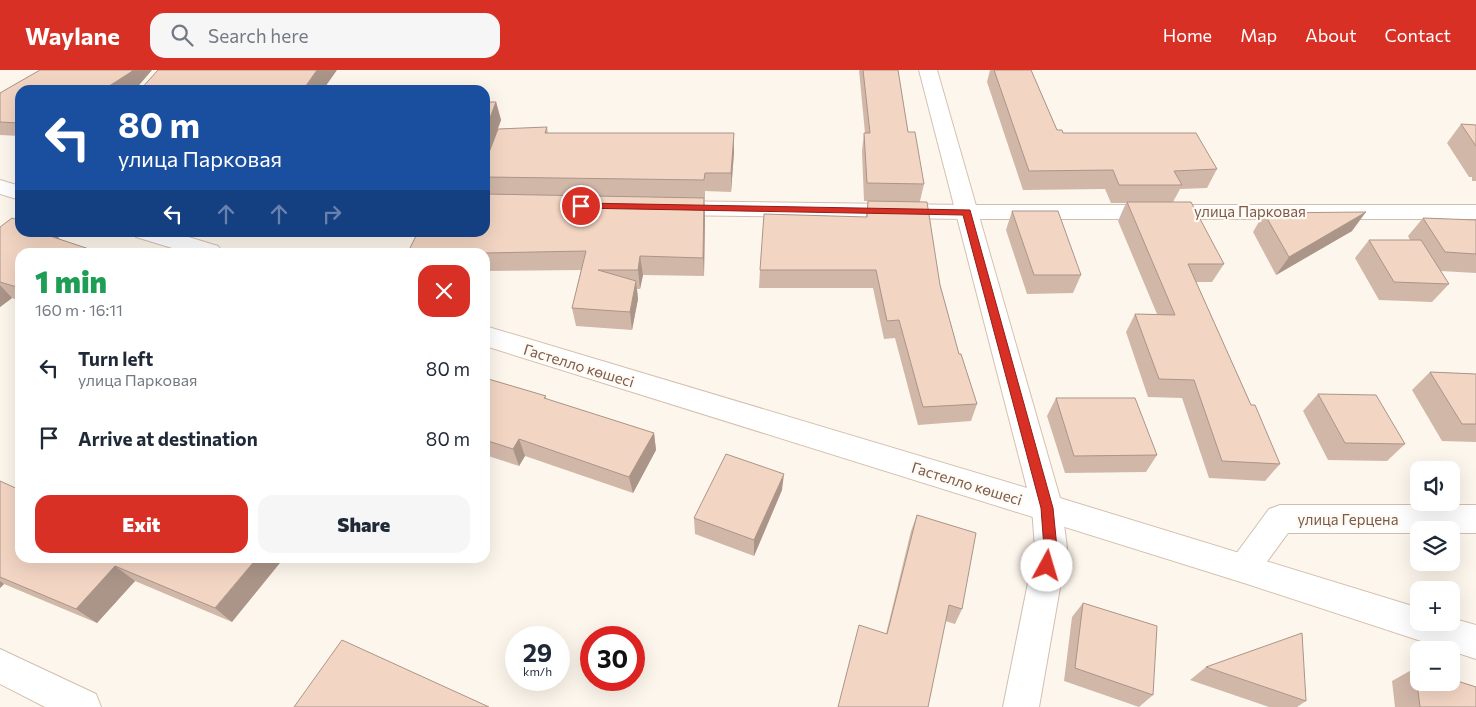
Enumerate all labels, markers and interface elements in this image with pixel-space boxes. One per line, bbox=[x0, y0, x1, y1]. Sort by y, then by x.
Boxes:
search box bbox=[150, 13, 500, 58]
text: Waylane bbox=[25, 21, 120, 50]
icon: search bbox=[168, 21, 196, 49]
text: Search here bbox=[208, 24, 308, 47]
text: Home bbox=[1163, 24, 1212, 46]
text: Map bbox=[1240, 24, 1277, 46]
text: About bbox=[1305, 24, 1357, 46]
text: Contact bbox=[1385, 24, 1451, 46]
text: 80 m bbox=[118, 102, 200, 145]
icon: left bbox=[35, 105, 100, 170]
text: улица Парковая bbox=[118, 145, 282, 172]
pin bbox=[560, 185, 602, 227]
icon: arrive bbox=[567, 192, 595, 220]
icon: left bbox=[159, 200, 187, 228]
icon: ahead bbox=[212, 200, 240, 228]
icon: ahead bbox=[265, 200, 293, 228]
icon: right bbox=[318, 200, 346, 228]
street label: улица Парковая bbox=[1194, 202, 1306, 220]
text: 1 min bbox=[35, 262, 107, 299]
button: close bbox=[418, 265, 470, 317]
text: 160 m · 16:11 bbox=[35, 300, 123, 319]
street label: Гастелло көшесі bbox=[522, 340, 636, 390]
text: Turn left bbox=[78, 347, 153, 370]
icon: left bbox=[35, 354, 63, 382]
text: 80 m bbox=[426, 357, 470, 380]
text: улица Парковая bbox=[78, 370, 197, 389]
icon: arrive bbox=[35, 424, 63, 452]
text: Arrive at destination bbox=[78, 427, 258, 450]
text: 80 m bbox=[426, 427, 470, 450]
street label: Гастелло көшесі bbox=[910, 458, 1024, 508]
map controls bbox=[1410, 461, 1460, 691]
button: sound bbox=[1410, 461, 1460, 511]
button: Exit bbox=[35, 495, 248, 553]
button: Share bbox=[258, 495, 470, 553]
street label: улица Герцена bbox=[1298, 510, 1398, 528]
button: layers bbox=[1410, 521, 1460, 571]
position arrow bbox=[1020, 539, 1072, 591]
button: + bbox=[1410, 581, 1460, 631]
speed limit sign: 30 bbox=[580, 626, 645, 691]
text: 29 bbox=[523, 637, 552, 667]
button: − bbox=[1410, 641, 1460, 691]
text: km/h bbox=[523, 664, 552, 678]

